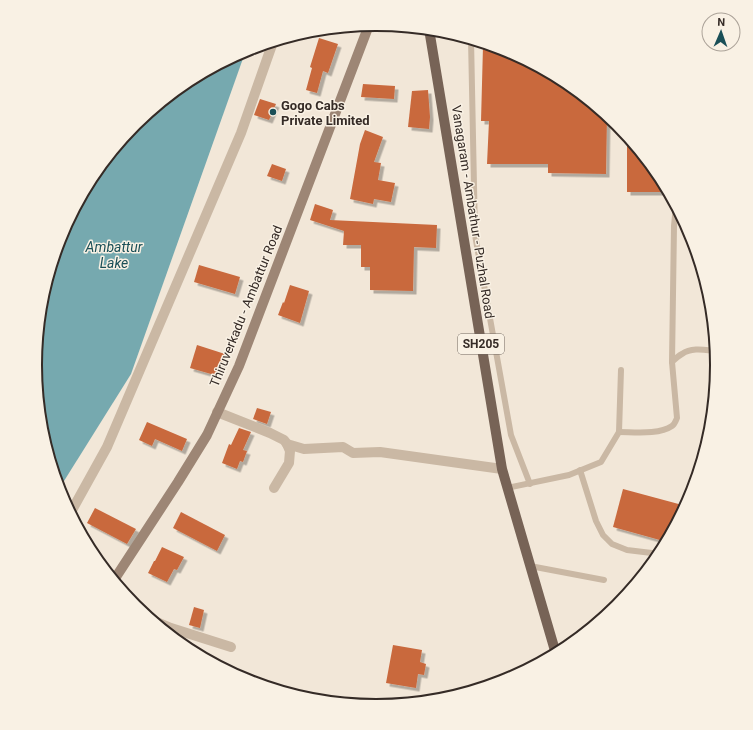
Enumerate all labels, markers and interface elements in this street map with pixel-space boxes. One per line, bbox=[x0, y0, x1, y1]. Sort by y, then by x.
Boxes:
north arrow bbox=[701, 12, 741, 52]
text: N bbox=[717, 16, 726, 29]
place label: Gogo Cabs Private Limited bbox=[281, 98, 370, 128]
street label: Vanagaram - Ambathur - Puzhal Road bbox=[449, 104, 497, 320]
marker: Gogo Cabs Private Limited bbox=[268, 107, 278, 117]
street label: Thiruverkadu - Ambattur Road bbox=[207, 223, 285, 389]
water label: Ambattur Lake bbox=[85, 239, 143, 271]
road number: SH205 bbox=[458, 334, 504, 354]

